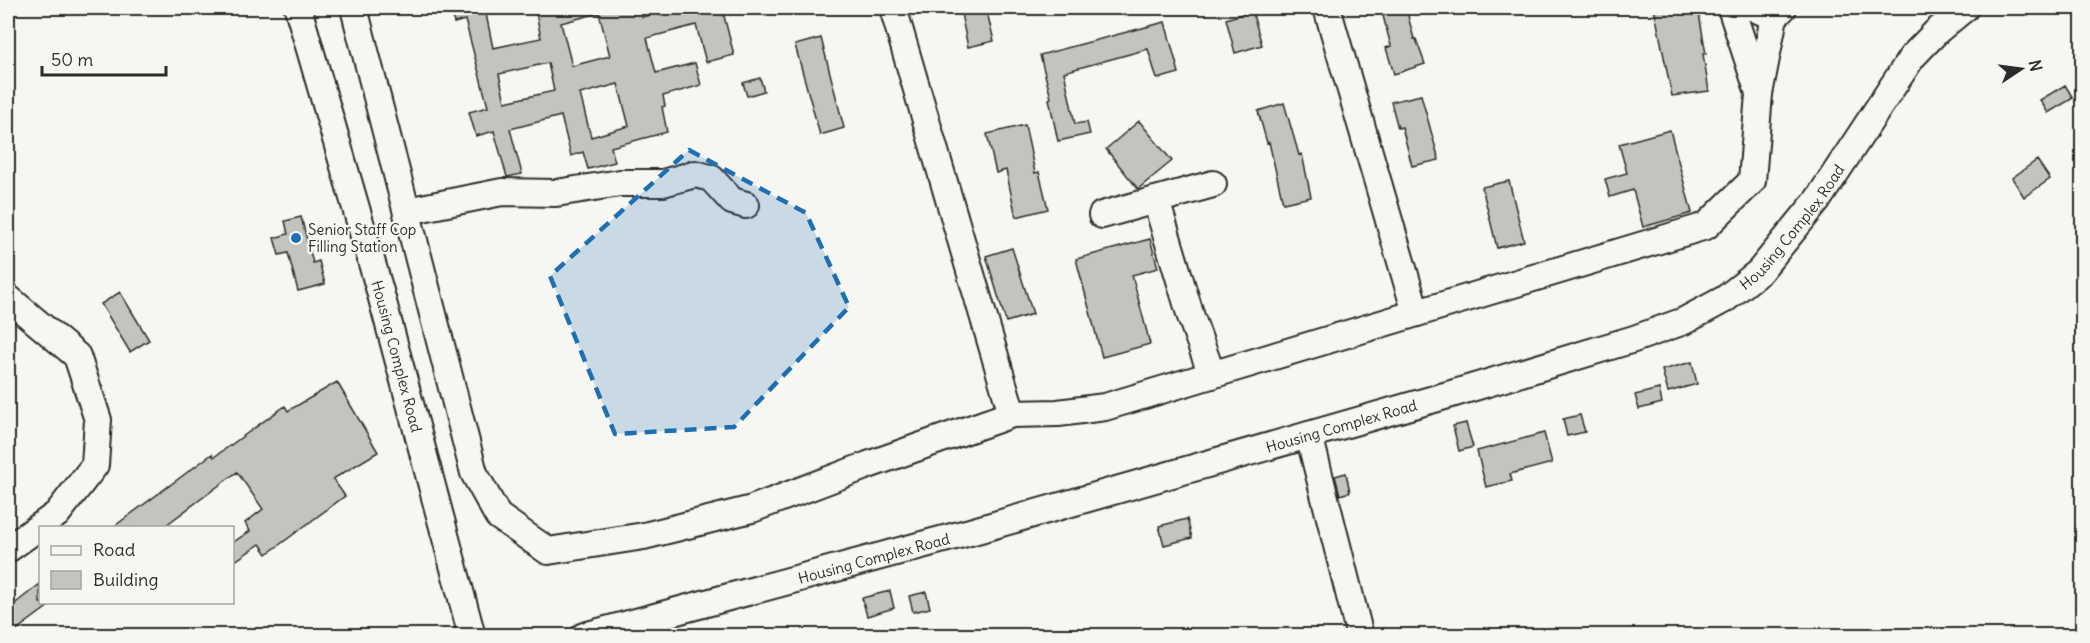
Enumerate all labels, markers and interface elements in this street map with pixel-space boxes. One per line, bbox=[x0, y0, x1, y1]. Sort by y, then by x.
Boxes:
scale bar bbox=[42, 39, 166, 77]
north arrow bbox=[1991, 39, 2051, 99]
text: 50 m bbox=[51, 48, 93, 71]
text: N bbox=[2025, 58, 2047, 73]
street label: Housing Complex Road bbox=[1735, 160, 1848, 293]
place label: Senior Staff Cop Filling Station bbox=[308, 220, 416, 256]
marker: Senior Staff Cop Filling Station bbox=[289, 231, 303, 245]
street label: Housing Complex Road bbox=[368, 278, 427, 434]
street label: Housing Complex Road bbox=[1264, 395, 1419, 456]
legend bbox=[39, 526, 234, 604]
street label: Housing Complex Road bbox=[796, 528, 952, 587]
text: Road bbox=[93, 538, 136, 561]
text: Building bbox=[93, 568, 158, 591]

